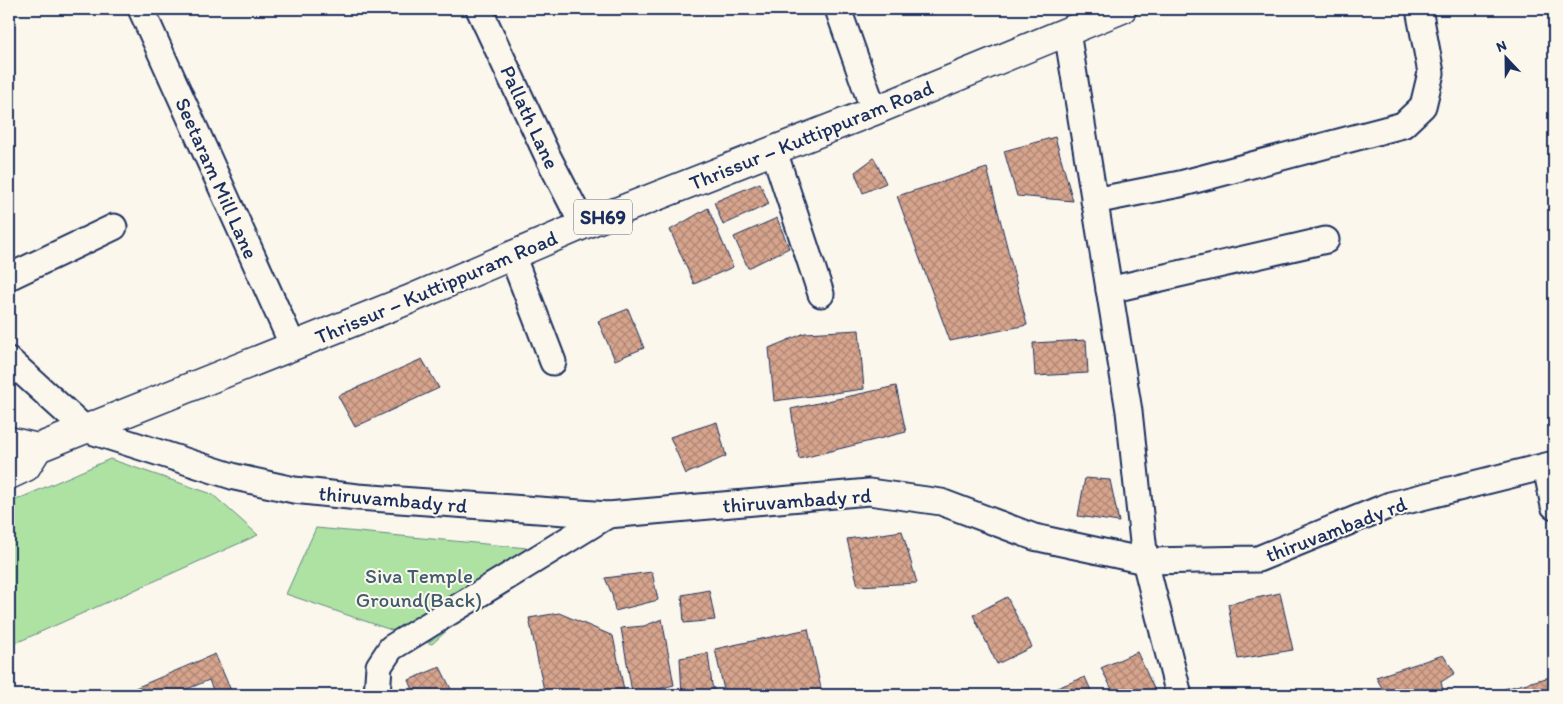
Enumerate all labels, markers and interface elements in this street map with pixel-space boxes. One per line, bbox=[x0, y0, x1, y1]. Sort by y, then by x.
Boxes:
north arrow bbox=[1480, 32, 1530, 82]
text: N bbox=[1494, 37, 1509, 56]
street label: Pallath Lane bbox=[495, 61, 565, 173]
street label: Thrissur – Kuttippuram Road bbox=[686, 75, 936, 195]
street label: Seetaram Mill Lane bbox=[170, 94, 264, 262]
road number: SH69 bbox=[574, 200, 632, 234]
street label: Thrissur – Kuttippuram Road bbox=[311, 225, 561, 349]
street label: thiruvambady rd bbox=[318, 480, 469, 518]
street label: thiruvambady rd bbox=[722, 482, 873, 518]
street label: thiruvambady rd bbox=[1262, 490, 1411, 567]
park label: Siva Temple Ground(Back) bbox=[356, 563, 482, 612]

